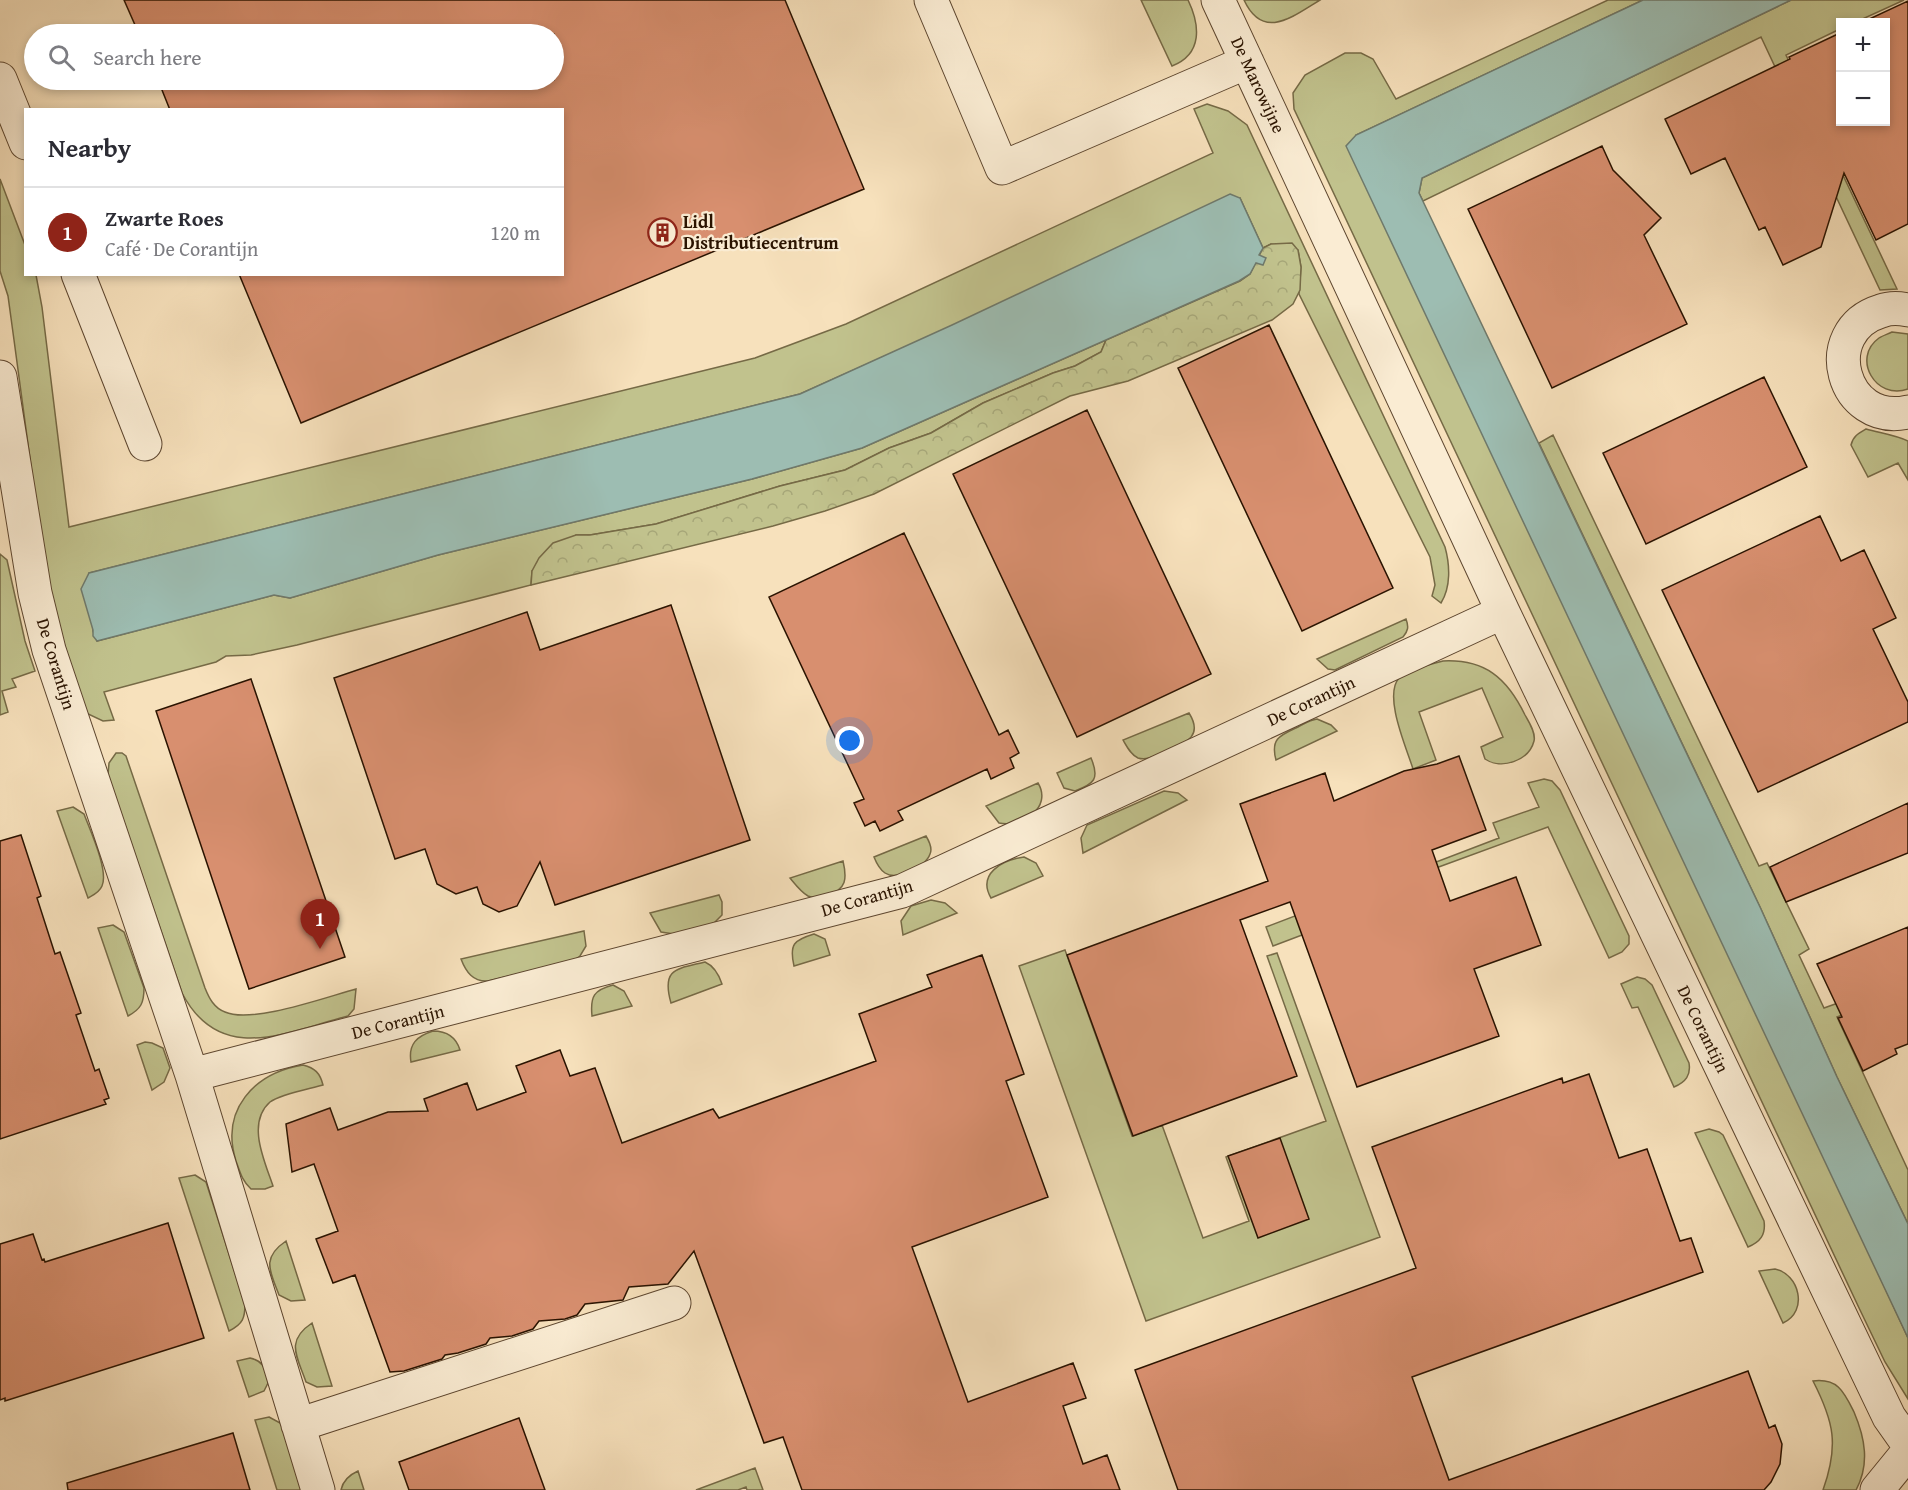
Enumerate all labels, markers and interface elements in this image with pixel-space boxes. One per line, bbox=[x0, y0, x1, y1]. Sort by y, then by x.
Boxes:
map controls bbox=[1836, 18, 1890, 126]
button: + bbox=[1836, 18, 1890, 72]
search box bbox=[24, 24, 564, 90]
street label: De Marowijne bbox=[1224, 32, 1293, 138]
icon: search bbox=[45, 41, 78, 74]
text: Search here bbox=[93, 41, 202, 73]
button: − bbox=[1836, 72, 1890, 126]
text: Nearby bbox=[48, 128, 131, 167]
text: Zwarte Roes bbox=[105, 202, 224, 234]
place label: Lidl Distributiecentrum bbox=[683, 208, 839, 256]
building icon: Lidl Distributiecentrum bbox=[646, 216, 678, 248]
text: 1 bbox=[62, 218, 73, 247]
text: 120 m bbox=[490, 218, 540, 247]
text: Café · De Corantijn bbox=[105, 234, 258, 263]
street label: De Corantijn bbox=[30, 615, 83, 713]
street label: De Corantijn bbox=[1262, 668, 1359, 733]
your location bbox=[835, 726, 864, 755]
street label: De Corantijn bbox=[818, 872, 916, 924]
pin: 1 bbox=[300, 900, 340, 949]
street label: De Corantijn bbox=[1671, 980, 1736, 1077]
street label: De Corantijn bbox=[349, 997, 447, 1046]

